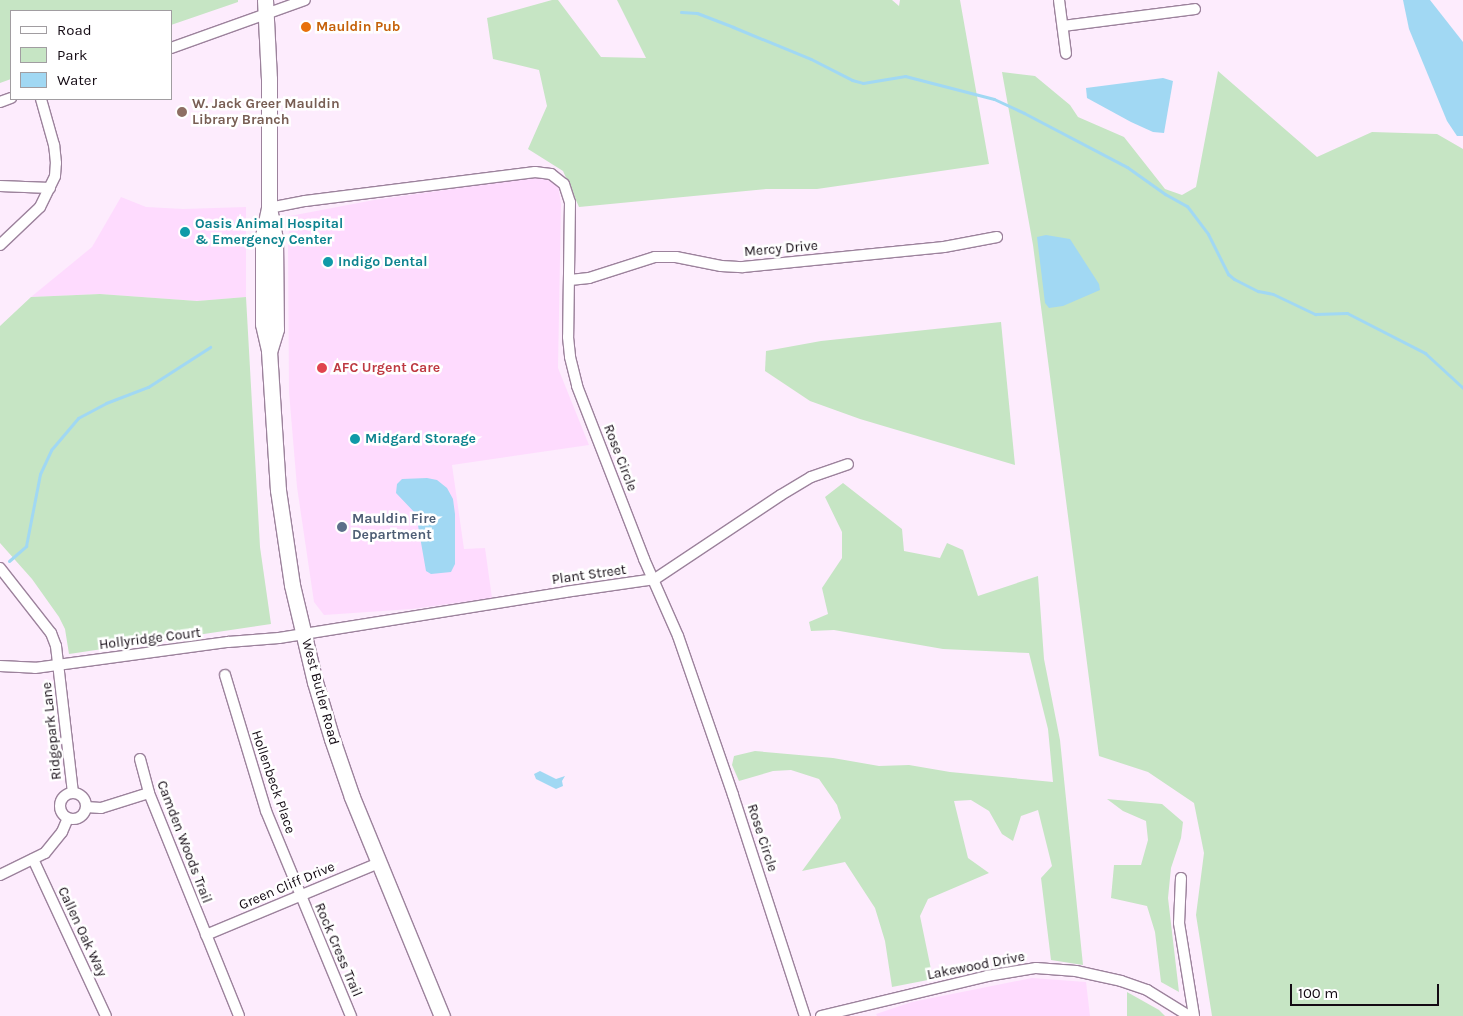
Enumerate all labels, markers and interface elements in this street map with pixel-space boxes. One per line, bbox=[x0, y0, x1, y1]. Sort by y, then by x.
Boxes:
legend bbox=[10, 10, 172, 100]
place label: Mauldin Pub bbox=[316, 19, 400, 35]
text: Road bbox=[57, 21, 92, 39]
marker: Mauldin Pub bbox=[300, 21, 312, 33]
text: Park bbox=[57, 46, 87, 64]
text: Water bbox=[57, 71, 97, 89]
place label: W. Jack Greer Mauldin Library Branch bbox=[192, 96, 340, 128]
marker: W. Jack Greer Mauldin Library Branch bbox=[176, 106, 188, 118]
place label: Oasis Animal Hospital & Emergency Center bbox=[195, 216, 343, 248]
marker: Oasis Animal Hospital & Emergency Center bbox=[179, 226, 191, 238]
street label: Mercy Drive bbox=[743, 237, 819, 261]
place label: Indigo Dental bbox=[338, 254, 428, 270]
marker: Indigo Dental bbox=[322, 256, 334, 268]
place label: AFC Urgent Care bbox=[333, 360, 440, 376]
marker: AFC Urgent Care bbox=[315, 361, 329, 375]
street label: Rose Circle bbox=[600, 422, 640, 494]
place label: Midgard Storage bbox=[365, 431, 476, 447]
marker: Midgard Storage bbox=[349, 433, 361, 445]
place label: Mauldin Fire Department bbox=[352, 511, 436, 544]
marker: Mauldin Fire Department bbox=[336, 521, 348, 533]
street label: Plant Street bbox=[551, 561, 627, 589]
street label: Hollyridge Court bbox=[98, 624, 202, 654]
street label: West Butler Road bbox=[298, 637, 342, 747]
street label: Ridgepark Lane bbox=[39, 681, 65, 781]
street label: Hollenbeck Place bbox=[247, 728, 299, 836]
street label: Camden Woods Trail bbox=[153, 778, 215, 906]
street label: Rose Circle bbox=[743, 802, 781, 874]
street label: Green Cliff Drive bbox=[237, 858, 337, 914]
street label: Callen Oak Way bbox=[54, 884, 110, 980]
street label: Rock Cress Trail bbox=[311, 901, 365, 999]
street label: Lakewood Drive bbox=[926, 948, 1026, 984]
scale bar bbox=[1293, 974, 1442, 1006]
text: 100 m bbox=[1298, 984, 1338, 1002]

